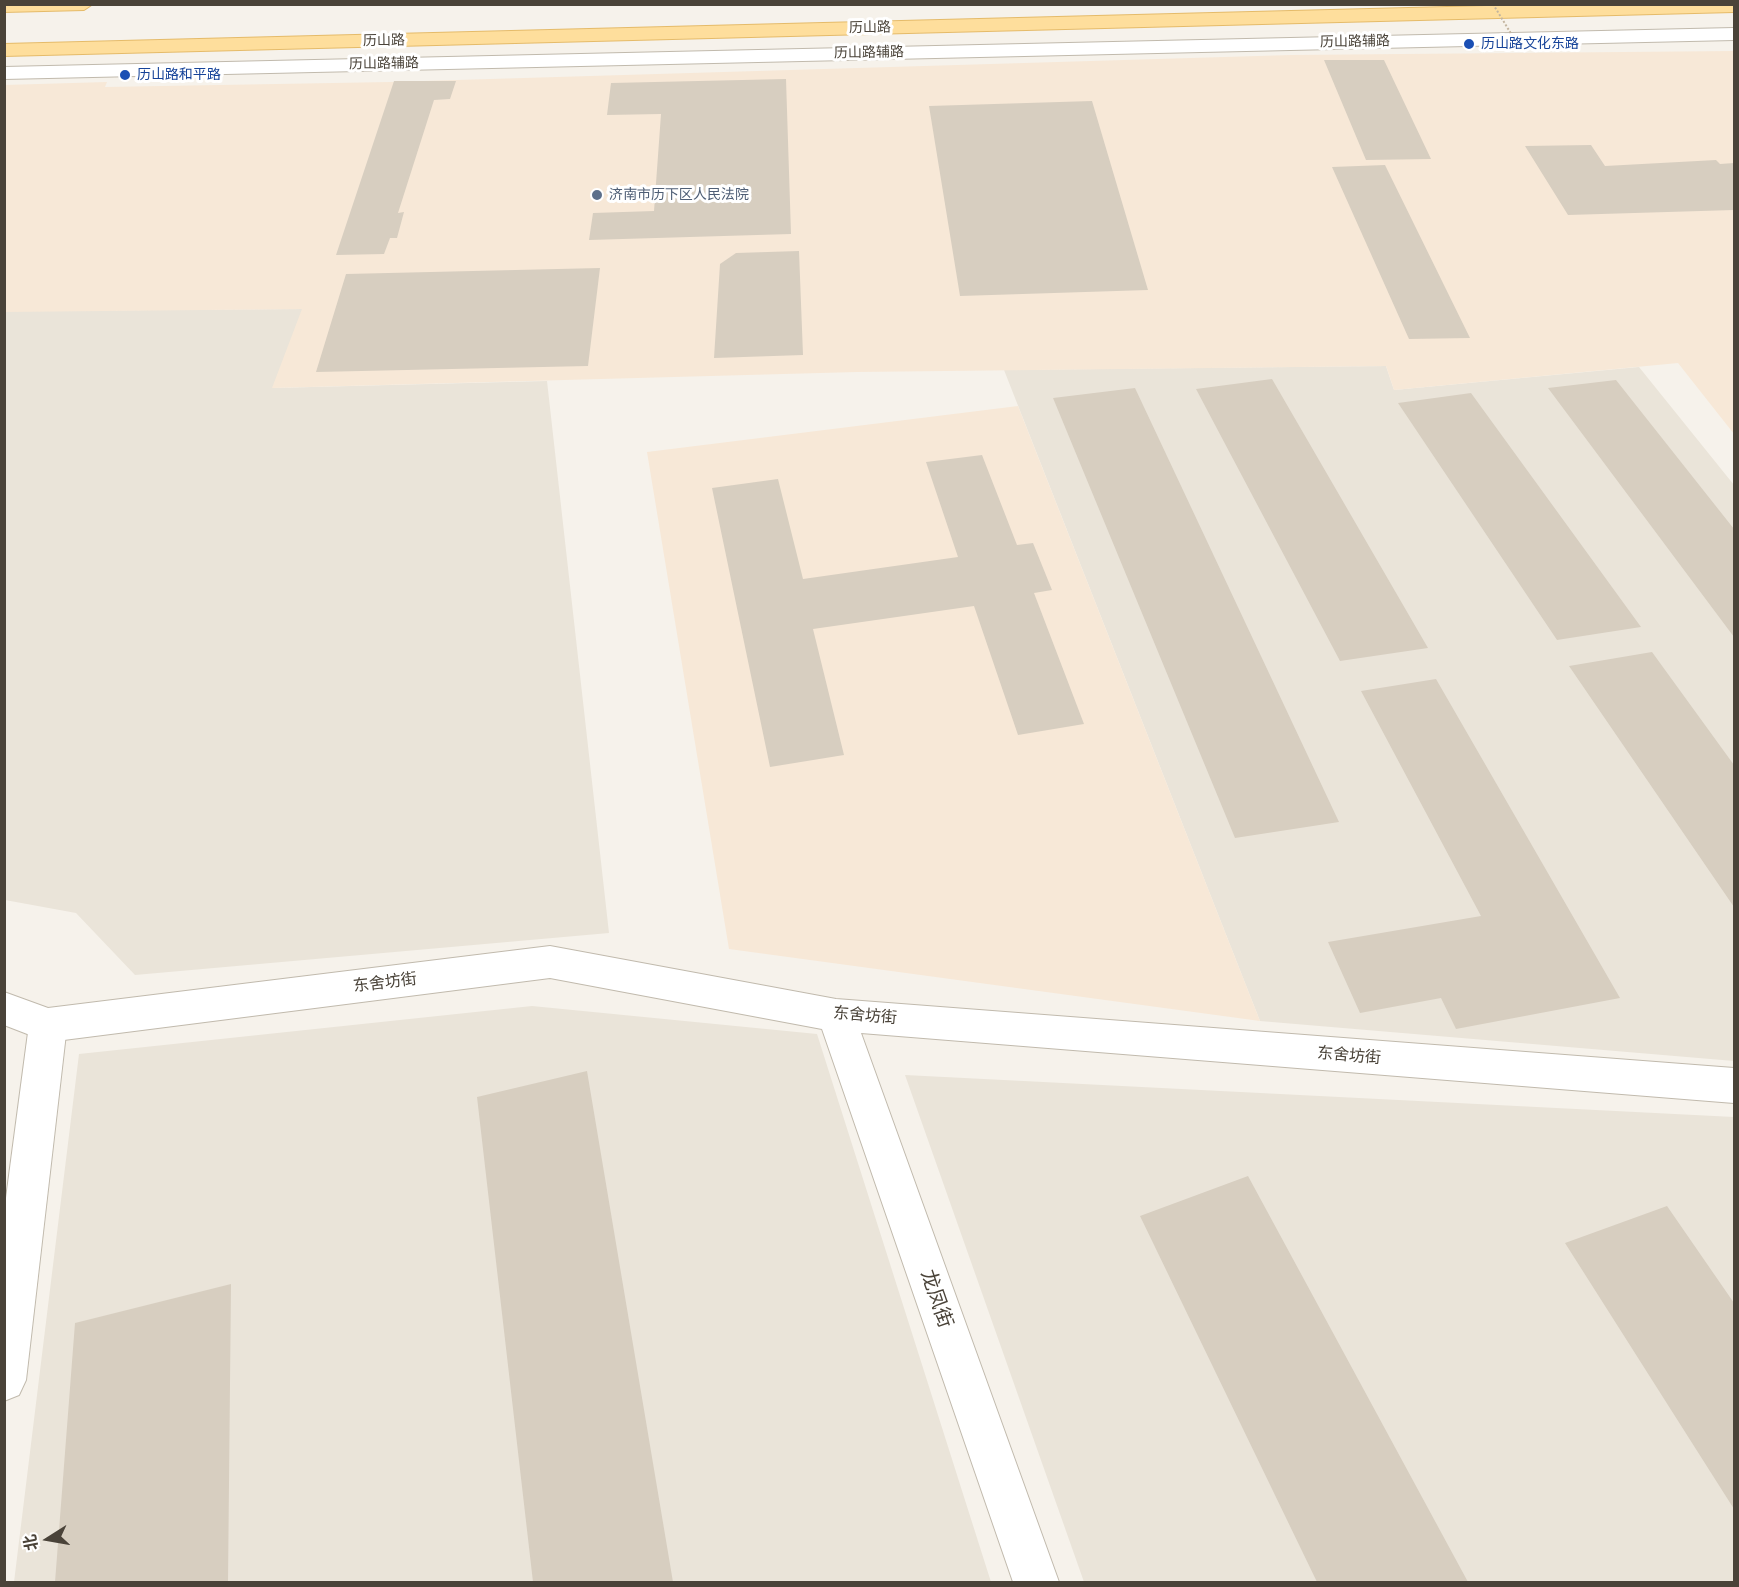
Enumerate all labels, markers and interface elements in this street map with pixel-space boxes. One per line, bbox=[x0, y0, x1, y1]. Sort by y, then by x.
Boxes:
street label: 历山路 bbox=[849, 19, 891, 37]
street label: 历山路 bbox=[363, 32, 405, 50]
street label: 历山路辅路 bbox=[1320, 33, 1390, 51]
place label: 历山路文化东路 bbox=[1481, 36, 1579, 52]
marker: 历山路文化东路 bbox=[1462, 37, 1476, 51]
street label: 历山路辅路 bbox=[834, 44, 904, 62]
street label: 历山路辅路 bbox=[349, 55, 419, 73]
place label: 历山路和平路 bbox=[137, 67, 221, 83]
marker: 历山路和平路 bbox=[118, 68, 132, 82]
place label: 济南市历下区人民法院 bbox=[609, 187, 749, 203]
marker: 济南市历下区人民法院 bbox=[590, 188, 604, 202]
street label: 东舍坊街 bbox=[352, 970, 418, 996]
street label: 东舍坊街 bbox=[832, 1004, 898, 1028]
street label: 东舍坊街 bbox=[1316, 1044, 1382, 1068]
street label: 龙凤街 bbox=[915, 1267, 957, 1331]
north arrow bbox=[18, 1509, 78, 1569]
text: 北 bbox=[18, 1532, 43, 1552]

